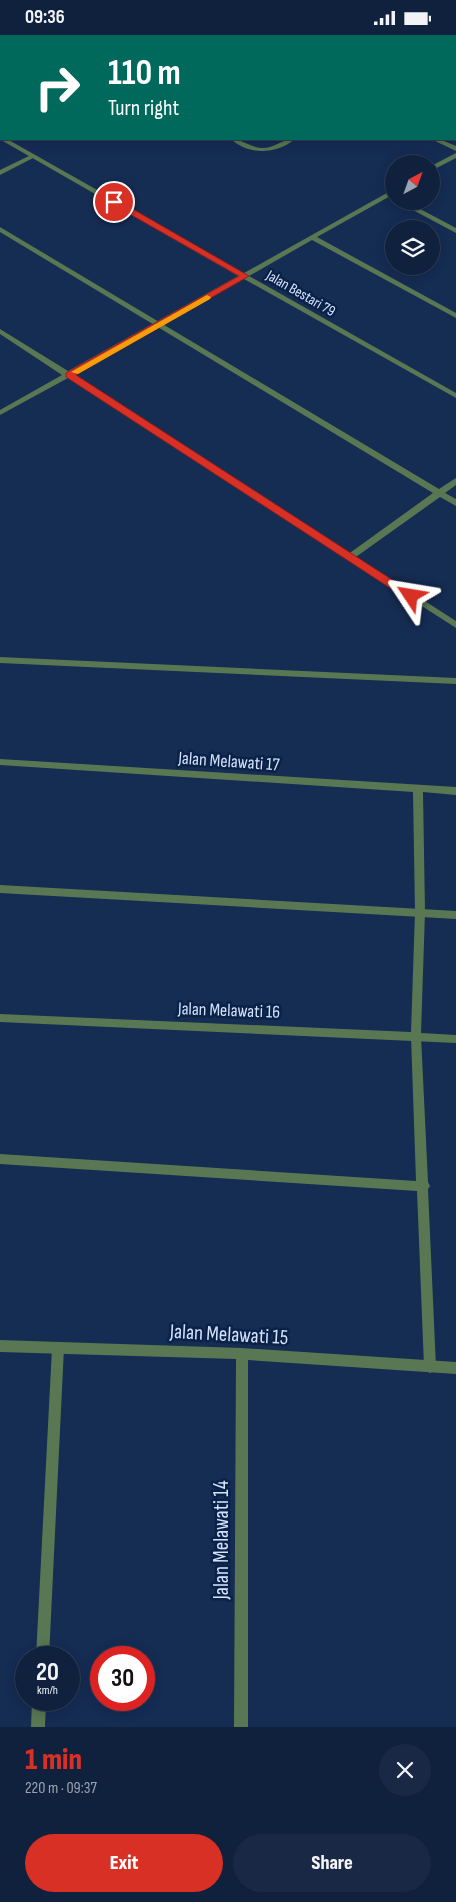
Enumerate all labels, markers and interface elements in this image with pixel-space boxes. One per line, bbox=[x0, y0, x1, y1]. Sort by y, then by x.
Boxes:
text: 09:36 bbox=[25, 6, 65, 29]
text: 110 m bbox=[108, 52, 181, 95]
icon: right bbox=[25, 55, 90, 120]
text: Turn right bbox=[108, 95, 179, 122]
north arrow bbox=[385, 155, 440, 210]
map controls bbox=[385, 155, 440, 275]
pin bbox=[93, 181, 135, 223]
icon: arrive bbox=[100, 188, 128, 216]
button: layers bbox=[385, 220, 440, 275]
street label: Jalan Bestari 79 bbox=[262, 266, 339, 321]
position arrow bbox=[384, 569, 436, 621]
street label: Jalan Melawati 17 bbox=[177, 747, 281, 776]
street label: Jalan Melawati 16 bbox=[177, 998, 281, 1023]
street label: Jalan Melawati 15 bbox=[168, 1319, 289, 1350]
street label: Jalan Melawati 14 bbox=[209, 1480, 234, 1600]
speed limit sign: 30 bbox=[90, 1646, 155, 1711]
text: 20 bbox=[36, 1657, 59, 1688]
text: km/h bbox=[37, 1683, 58, 1698]
text: 1 min bbox=[25, 1742, 82, 1778]
button: close bbox=[379, 1744, 431, 1796]
text: 220 m · 09:37 bbox=[25, 1779, 97, 1798]
button: Exit bbox=[25, 1834, 223, 1892]
button: Share bbox=[233, 1834, 431, 1892]

